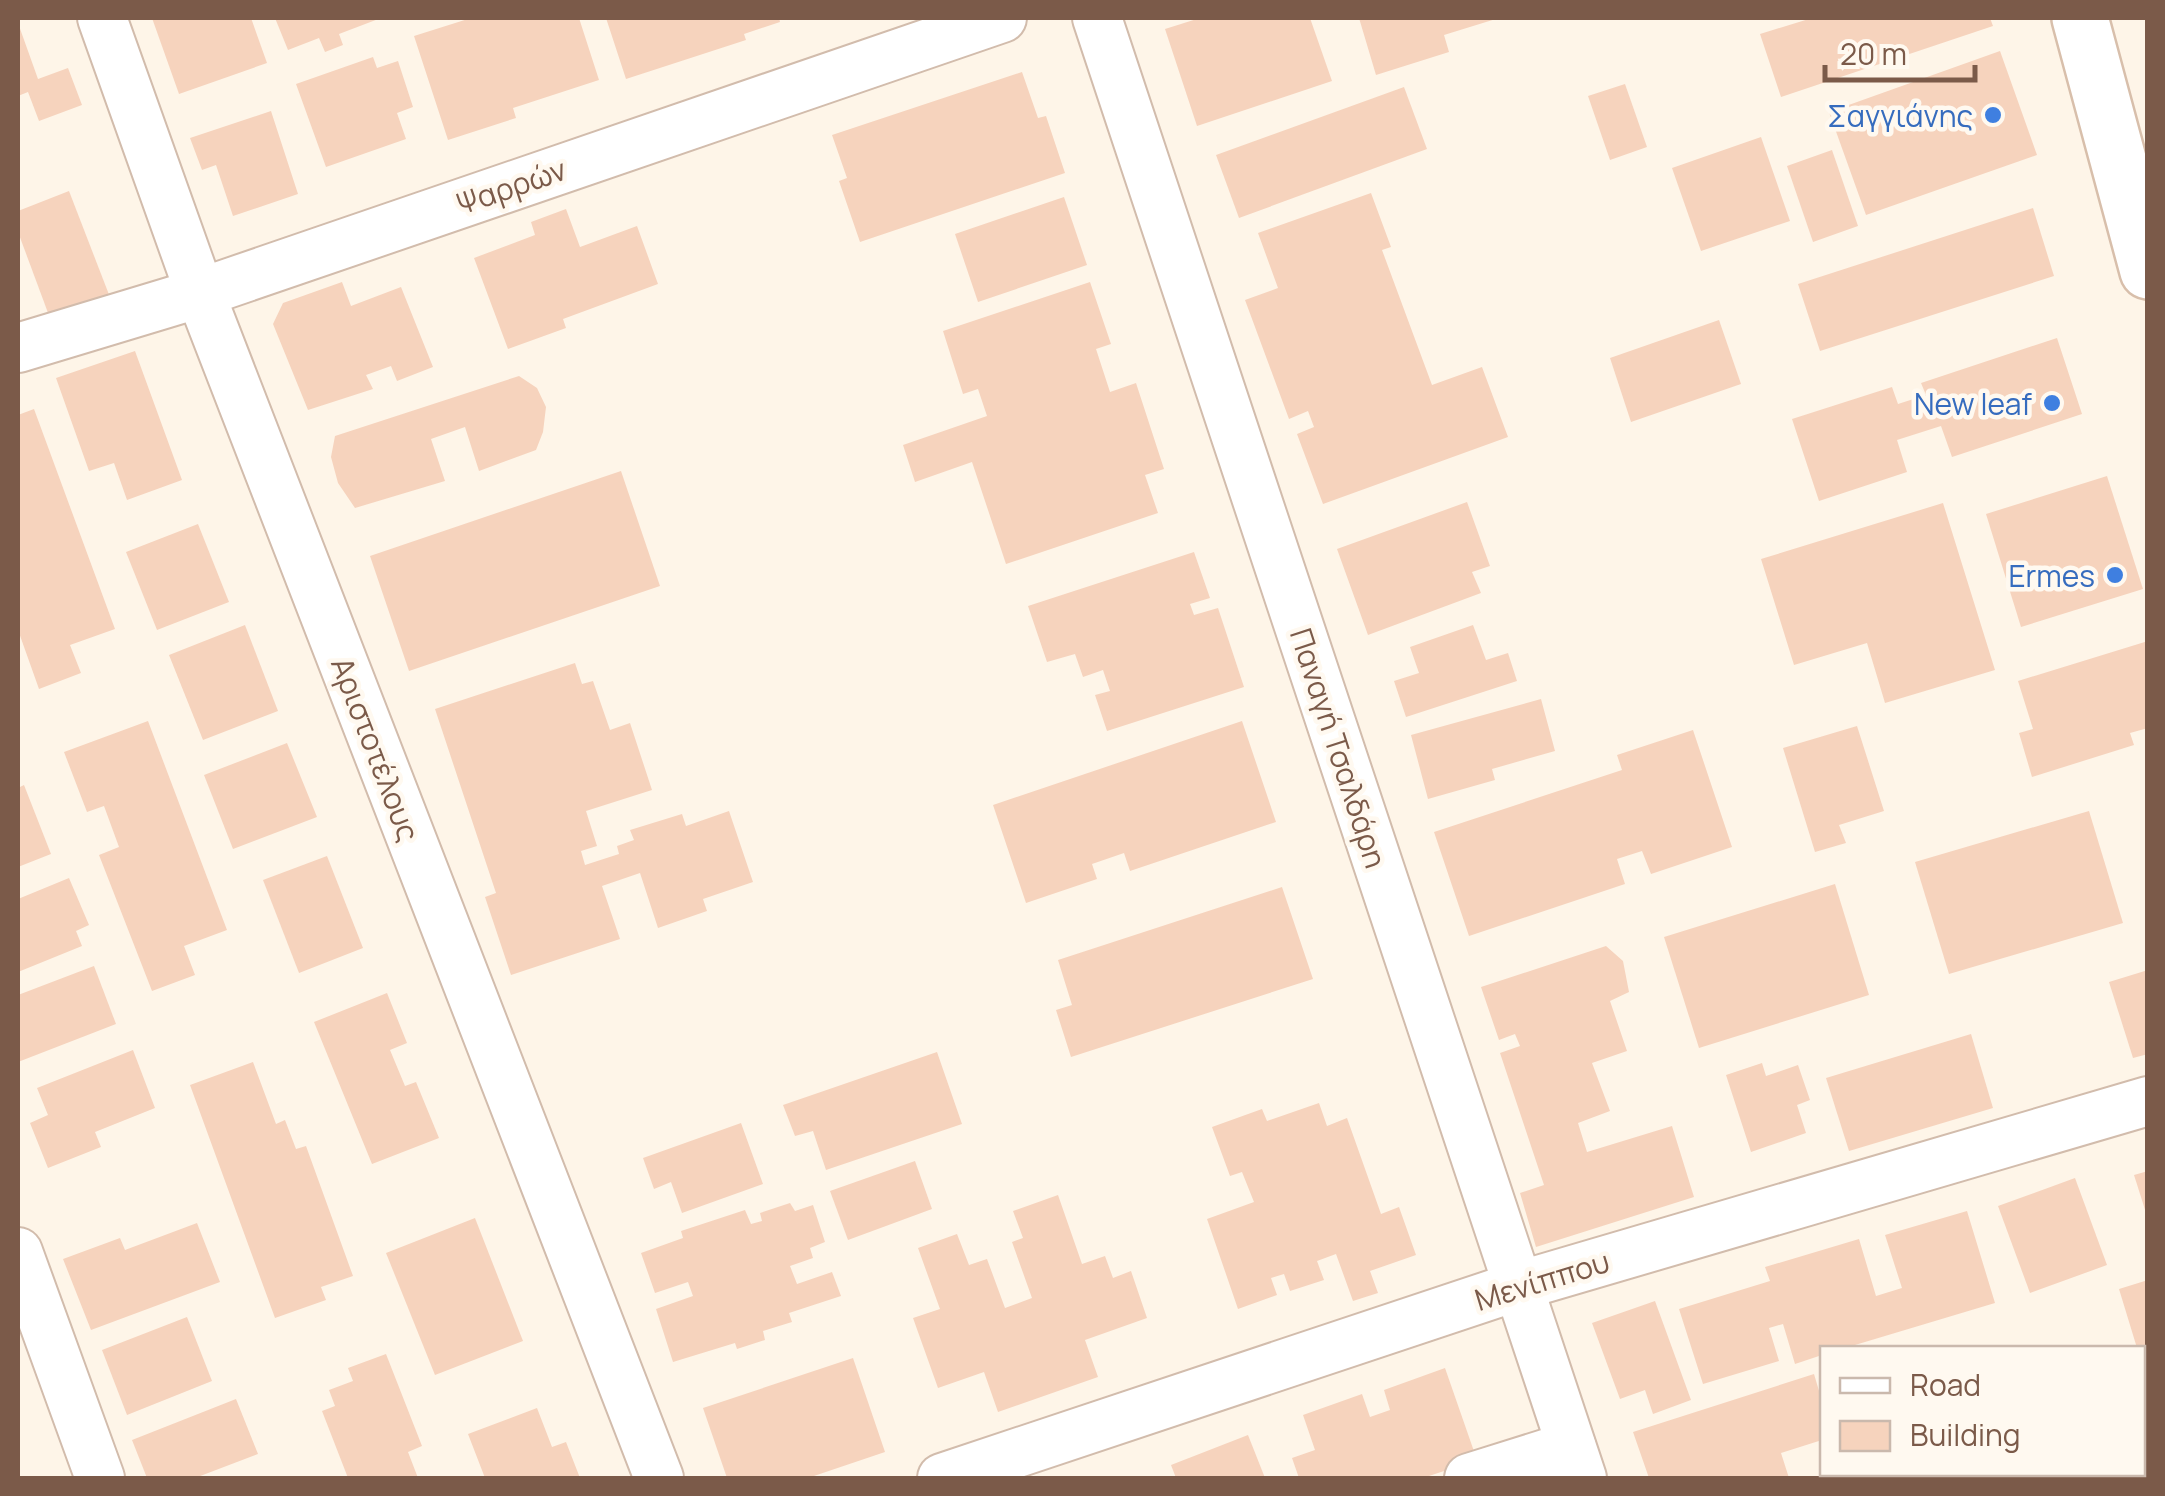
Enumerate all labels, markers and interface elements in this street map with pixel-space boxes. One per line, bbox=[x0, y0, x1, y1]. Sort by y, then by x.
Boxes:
scale bar bbox=[1825, 20, 1975, 82]
text: 20 m bbox=[1840, 33, 1907, 74]
place label: Σαγγιάνης bbox=[1827, 95, 1973, 136]
marker: Σαγγιάνης bbox=[1982, 104, 2004, 126]
street label: Ψαρρών bbox=[451, 148, 571, 224]
place label: New leaf bbox=[1914, 383, 2032, 424]
marker: New leaf bbox=[2041, 392, 2063, 414]
place label: Ermes bbox=[2008, 555, 2095, 596]
marker: Ermes bbox=[2104, 564, 2126, 586]
street label: Παναγή Τσαλδάρη bbox=[1281, 623, 1397, 873]
street label: Αριστοτέλους bbox=[322, 651, 430, 847]
street label: Μενίππου bbox=[1470, 1240, 1614, 1320]
legend bbox=[1820, 1346, 2145, 1476]
text: Road bbox=[1910, 1364, 1981, 1405]
text: Building bbox=[1910, 1414, 2021, 1455]

